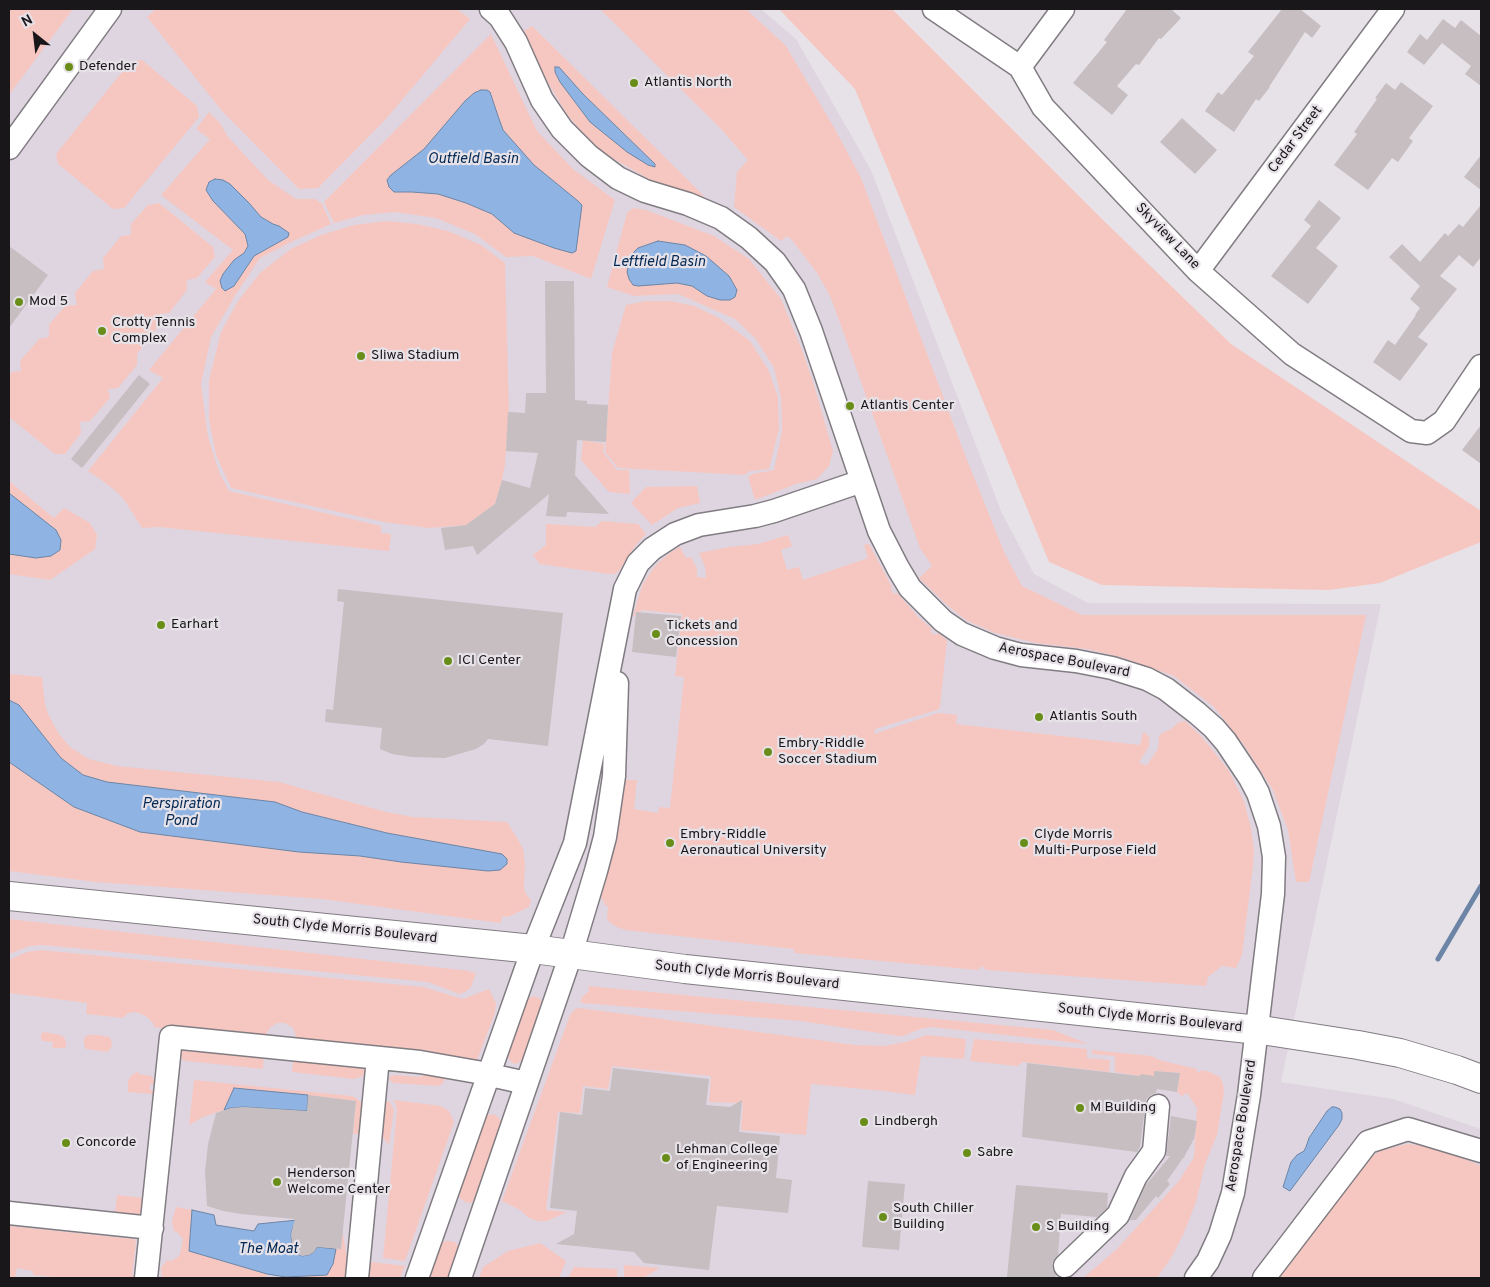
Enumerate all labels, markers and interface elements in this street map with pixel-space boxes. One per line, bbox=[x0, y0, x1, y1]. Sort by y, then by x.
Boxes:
north arrow bbox=[10, 10, 60, 60]
text: N bbox=[19, 12, 36, 31]
place label: Defender bbox=[79, 59, 137, 75]
marker: Defender bbox=[63, 61, 75, 73]
place label: Atlantis North bbox=[644, 75, 732, 91]
marker: Atlantis North bbox=[628, 77, 640, 89]
street label: Cedar Street bbox=[1265, 103, 1327, 177]
water label: Outfield Basin bbox=[428, 151, 518, 169]
street label: Skyview Lane bbox=[1131, 200, 1203, 274]
water label: Leftfield Basin bbox=[613, 254, 705, 272]
place label: Mod 5 bbox=[29, 294, 68, 310]
marker: Mod 5 bbox=[13, 296, 25, 308]
place label: Crotty Tennis Complex bbox=[112, 315, 195, 348]
marker: Crotty Tennis Complex bbox=[96, 325, 108, 337]
place label: Sliwa Stadium bbox=[371, 348, 459, 364]
marker: Sliwa Stadium bbox=[355, 350, 367, 362]
place label: Atlantis Center bbox=[860, 398, 954, 414]
marker: Atlantis Center bbox=[844, 400, 856, 412]
place label: Earhart bbox=[171, 617, 219, 633]
place label: Tickets and Concession bbox=[666, 618, 738, 650]
marker: Earhart bbox=[155, 619, 167, 631]
marker: Tickets and Concession bbox=[650, 628, 662, 640]
street label: Aerospace Boulevard bbox=[997, 640, 1131, 682]
place label: ICI Center bbox=[458, 653, 521, 669]
marker: ICI Center bbox=[442, 655, 454, 667]
place label: Atlantis South bbox=[1049, 709, 1137, 725]
marker: Atlantis South bbox=[1033, 711, 1045, 723]
place label: Embry-Riddle Soccer Stadium bbox=[778, 736, 877, 769]
marker: Embry-Riddle Soccer Stadium bbox=[762, 746, 774, 758]
water label: Perspiration Pond bbox=[142, 796, 220, 831]
place label: Embry-Riddle Aeronautical University bbox=[680, 827, 827, 860]
place label: Clyde Morris Multi-Purpose Field bbox=[1034, 827, 1156, 860]
marker: Embry-Riddle Aeronautical University bbox=[664, 837, 676, 849]
marker: Clyde Morris Multi-Purpose Field bbox=[1018, 837, 1030, 849]
street label: South Clyde Morris Boulevard bbox=[252, 912, 438, 948]
street label: South Clyde Morris Boulevard bbox=[654, 958, 840, 994]
street label: South Clyde Morris Boulevard bbox=[1057, 1001, 1243, 1037]
street label: Aerospace Boulevard bbox=[1223, 1059, 1261, 1193]
place label: M Building bbox=[1090, 1100, 1156, 1116]
marker: M Building bbox=[1074, 1102, 1086, 1114]
place label: Lindbergh bbox=[874, 1114, 938, 1130]
marker: Lindbergh bbox=[858, 1116, 870, 1128]
place label: Concorde bbox=[76, 1135, 136, 1151]
marker: Concorde bbox=[60, 1137, 72, 1149]
place label: Lehman College of Engineering bbox=[676, 1142, 777, 1174]
place label: Sabre bbox=[977, 1145, 1013, 1161]
marker: Sabre bbox=[961, 1147, 973, 1159]
marker: Lehman College of Engineering bbox=[660, 1152, 672, 1164]
place label: Henderson Welcome Center bbox=[287, 1166, 390, 1198]
marker: Henderson Welcome Center bbox=[271, 1176, 283, 1188]
place label: South Chiller Building bbox=[893, 1201, 974, 1234]
marker: South Chiller Building bbox=[877, 1211, 889, 1223]
place label: S Building bbox=[1046, 1219, 1109, 1235]
marker: S Building bbox=[1030, 1221, 1042, 1233]
water label: The Moat bbox=[238, 1241, 298, 1259]

